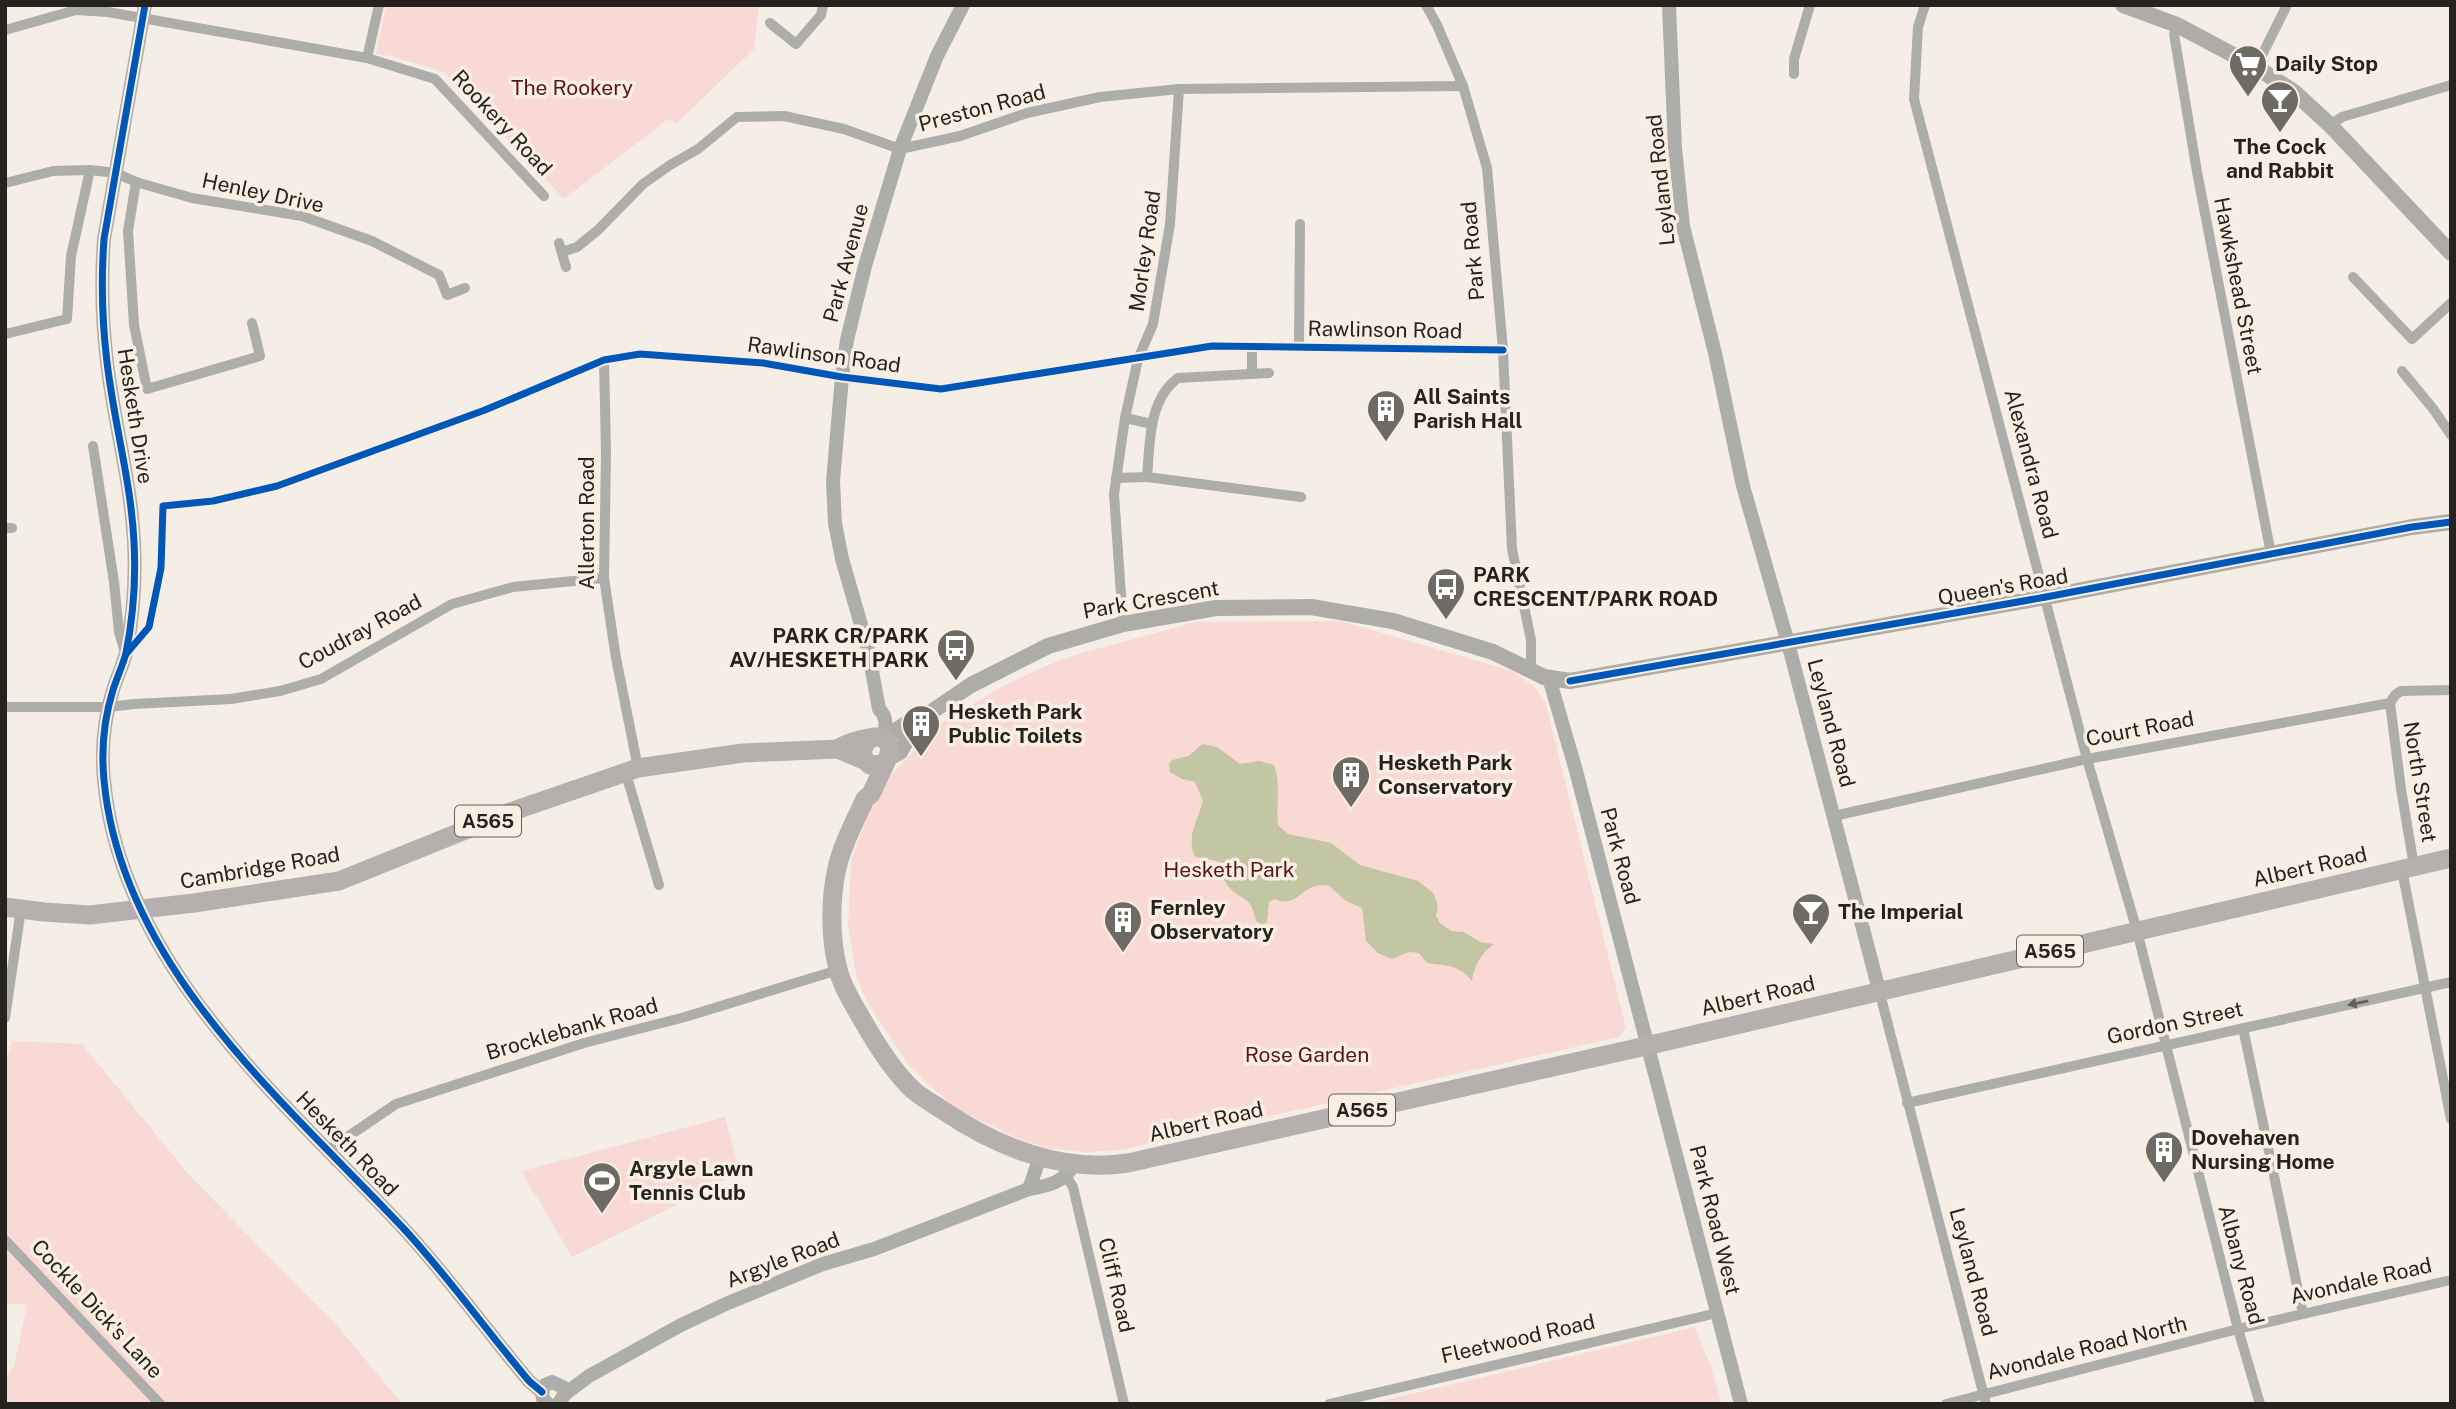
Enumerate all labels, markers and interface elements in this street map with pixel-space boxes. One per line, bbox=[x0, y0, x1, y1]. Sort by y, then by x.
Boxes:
supermarket icon: Daily Stop bbox=[2227, 43, 2269, 98]
place label: Daily Stop bbox=[2275, 51, 2378, 76]
street label: Rookery Road bbox=[447, 65, 558, 181]
park label: The Rookery bbox=[511, 75, 633, 100]
street label: Preston Road bbox=[916, 79, 1048, 136]
bar icon: The Cock and Rabbit bbox=[2259, 79, 2301, 134]
street label: Leyland Road bbox=[1641, 113, 1680, 247]
place label: The Cock and Rabbit bbox=[2226, 134, 2334, 183]
street label: Henley Drive bbox=[200, 167, 326, 218]
street label: Morley Road bbox=[1124, 189, 1165, 313]
street label: Hawkshead Street bbox=[2209, 195, 2268, 377]
street label: Park Road bbox=[1456, 200, 1489, 302]
street label: Park Avenue bbox=[818, 201, 873, 325]
street label: Rawlinson Road bbox=[1307, 316, 1463, 343]
street label: Rawlinson Road bbox=[746, 331, 902, 378]
street label: Hesketh Drive bbox=[112, 346, 159, 485]
place label: All Saints Parish Hall bbox=[1413, 384, 1522, 433]
street label: Alexandra Road bbox=[1999, 386, 2063, 541]
building icon: All Saints Parish Hall bbox=[1365, 388, 1407, 443]
street label: Allerton Road bbox=[574, 456, 599, 590]
place label: PARK CRESCENT/PARK ROAD bbox=[1473, 562, 1718, 611]
street label: Queen's Road bbox=[1936, 563, 2070, 610]
bus stop icon: PARK CRESCENT/PARK ROAD bbox=[1425, 566, 1467, 621]
street label: Park Crescent bbox=[1081, 575, 1221, 624]
street label: Coudray Road bbox=[294, 589, 426, 675]
place label: PARK CR/PARK AV/HESKETH PARK bbox=[729, 623, 929, 672]
bus stop icon: PARK CR/PARK AV/HESKETH PARK bbox=[935, 627, 977, 682]
street label: Leyland Road bbox=[1802, 656, 1861, 790]
place label: Hesketh Park Public Toilets bbox=[948, 699, 1082, 748]
building icon: Hesketh Park Public Toilets bbox=[900, 703, 942, 758]
street label: Court Road bbox=[2084, 706, 2196, 751]
street label: North Street bbox=[2399, 720, 2442, 844]
place label: Hesketh Park Conservatory bbox=[1378, 750, 1513, 799]
building icon: Hesketh Park Conservatory bbox=[1330, 754, 1372, 809]
street label: Park Road bbox=[1596, 805, 1645, 907]
road number: A565 bbox=[455, 806, 521, 836]
street label: Cambridge Road bbox=[178, 841, 342, 894]
street label: Albert Road bbox=[2250, 841, 2369, 892]
park label: Hesketh Park bbox=[1163, 857, 1295, 882]
bar icon: The Imperial bbox=[1790, 891, 1832, 946]
place label: Fernley Observatory bbox=[1150, 895, 1274, 944]
building icon: Fernley Observatory bbox=[1102, 899, 1144, 954]
place label: The Imperial bbox=[1838, 899, 1963, 924]
road number: A565 bbox=[2017, 936, 2083, 967]
street label: Albert Road bbox=[1698, 970, 1817, 1021]
street label: Brocklebank Road bbox=[483, 992, 661, 1065]
street label: Gordon Street bbox=[2105, 996, 2245, 1049]
one-way arrow bbox=[2347, 998, 2369, 1009]
park label: Rose Garden bbox=[1245, 1042, 1369, 1067]
street label: Hesketh Road bbox=[291, 1086, 404, 1201]
road number: A565 bbox=[1329, 1094, 1395, 1126]
street label: Albert Road bbox=[1146, 1096, 1265, 1147]
place label: Dovehaven Nursing Home bbox=[2191, 1125, 2335, 1174]
building icon: Dovehaven Nursing Home bbox=[2143, 1129, 2185, 1184]
street label: Park Road West bbox=[1685, 1142, 1746, 1297]
place label: Argyle Lawn Tennis Club bbox=[629, 1156, 754, 1205]
sports icon: Argyle Lawn Tennis Club bbox=[581, 1160, 623, 1215]
street label: Albany Road bbox=[2213, 1202, 2269, 1327]
street label: Leyland Road bbox=[1944, 1205, 2003, 1339]
street label: Argyle Road bbox=[723, 1226, 843, 1293]
street label: Cockle Dick's Lane bbox=[27, 1234, 168, 1383]
street label: Cliff Road bbox=[1093, 1235, 1140, 1335]
street label: Avondale Road bbox=[2288, 1252, 2434, 1309]
street label: Fleetwood Road bbox=[1439, 1309, 1597, 1368]
street label: Avondale Road North bbox=[1984, 1311, 2190, 1384]

